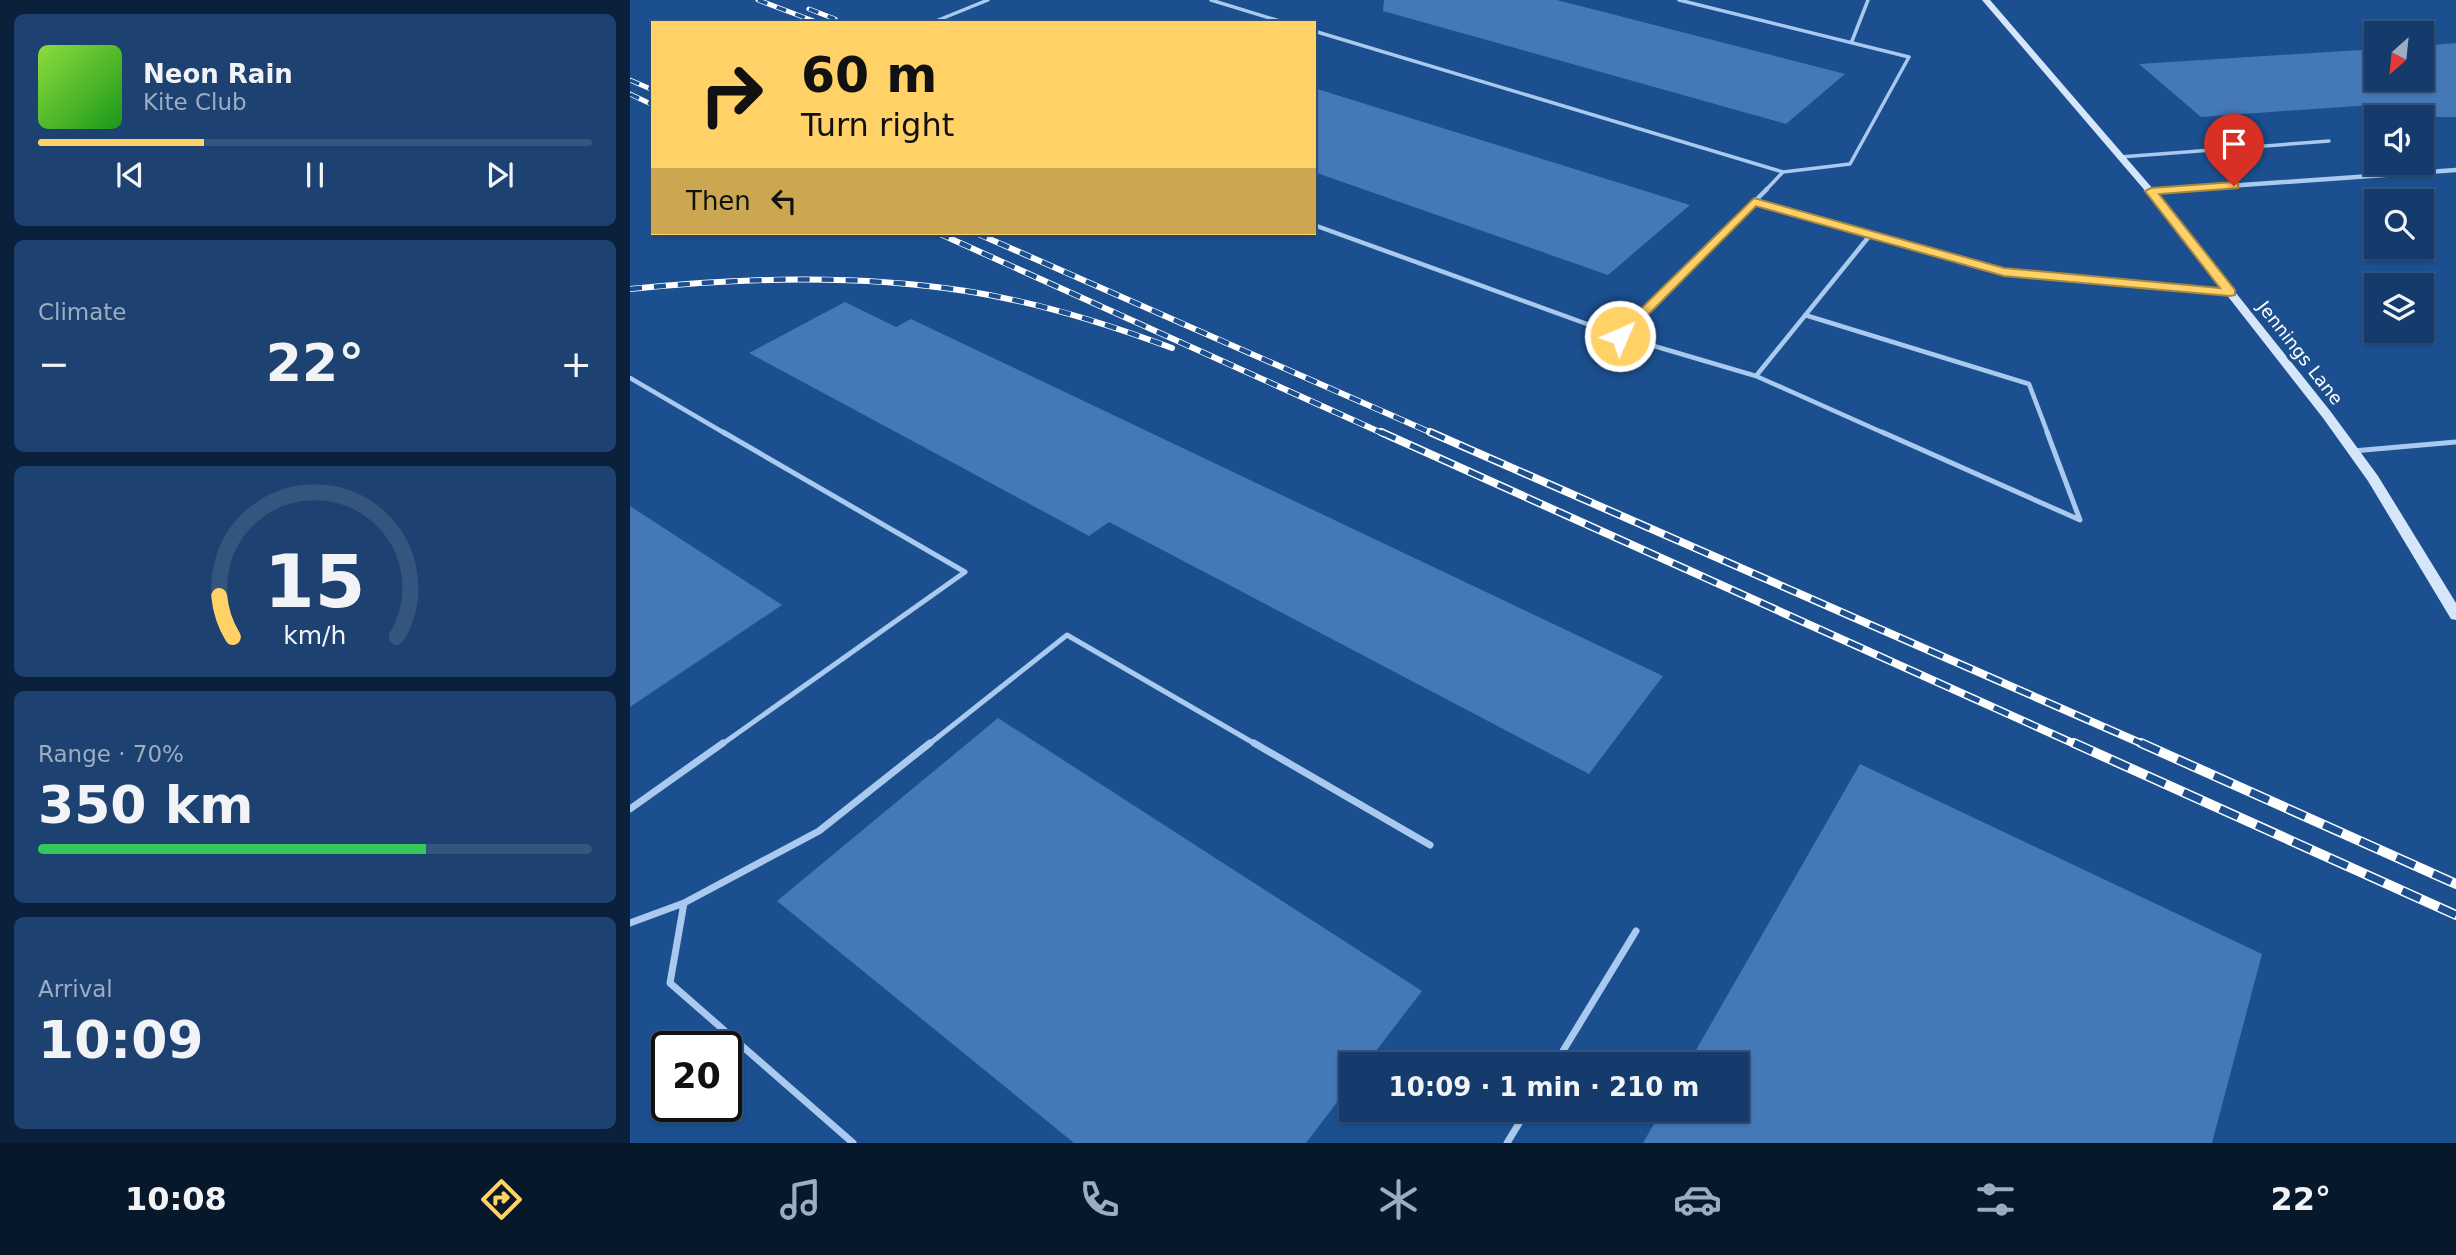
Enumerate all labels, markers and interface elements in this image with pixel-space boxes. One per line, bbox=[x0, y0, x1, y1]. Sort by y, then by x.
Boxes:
north arrow bbox=[2364, 21, 2434, 91]
map controls bbox=[2364, 21, 2434, 343]
text: 60 m bbox=[801, 47, 937, 104]
icon: right bbox=[686, 49, 777, 140]
text: Neon Rain bbox=[143, 59, 293, 89]
text: Kite Club bbox=[143, 89, 247, 115]
button: sound bbox=[2364, 105, 2434, 175]
text: Turn right bbox=[801, 106, 954, 144]
pin bbox=[2204, 114, 2264, 186]
icon: arrive bbox=[2215, 125, 2253, 163]
icon: previous bbox=[111, 156, 149, 194]
icon: pause bbox=[296, 156, 334, 194]
icon: next bbox=[481, 156, 519, 194]
icon: left bbox=[765, 182, 803, 220]
text: Then bbox=[686, 186, 751, 216]
button: search bbox=[2364, 189, 2434, 259]
button: layers bbox=[2364, 273, 2434, 343]
street label: Jennings Lane bbox=[2253, 296, 2347, 409]
text: Climate bbox=[38, 299, 127, 325]
position arrow bbox=[1583, 299, 1657, 373]
text: 22° bbox=[266, 333, 364, 393]
text: − bbox=[38, 342, 70, 386]
text: + bbox=[560, 342, 592, 386]
text: 15 bbox=[264, 540, 366, 625]
text: km/h bbox=[283, 621, 347, 650]
text: Range · 70% bbox=[38, 741, 184, 767]
text: 350 km bbox=[38, 775, 253, 835]
text: Arrival bbox=[38, 976, 113, 1002]
text: 10:09 bbox=[38, 1010, 204, 1070]
speed limit sign: 20 bbox=[651, 1031, 742, 1122]
text: 10:09 · 1 min · 210 m bbox=[1389, 1072, 1699, 1102]
icon: directions bbox=[477, 1175, 526, 1224]
icon: music bbox=[776, 1175, 825, 1224]
icon: phone bbox=[1075, 1175, 1124, 1224]
icon: climate bbox=[1374, 1175, 1423, 1224]
icon: car bbox=[1673, 1175, 1722, 1224]
icon: filters bbox=[1971, 1175, 2020, 1224]
text: 10:08 bbox=[125, 1180, 227, 1218]
text: 22° bbox=[2270, 1180, 2331, 1218]

